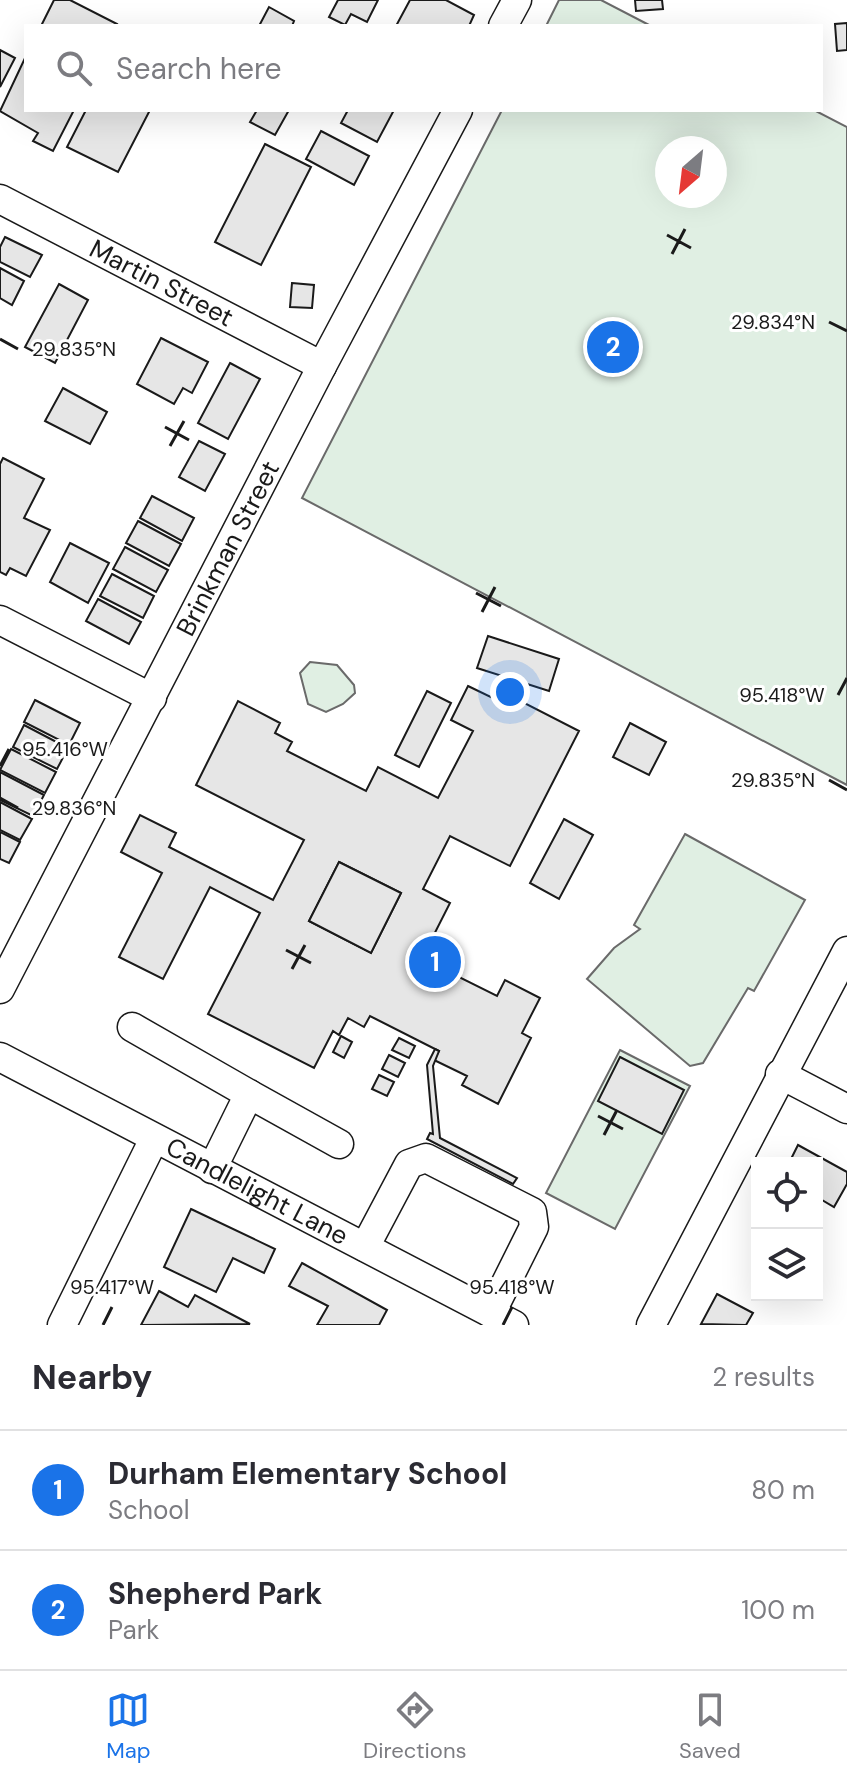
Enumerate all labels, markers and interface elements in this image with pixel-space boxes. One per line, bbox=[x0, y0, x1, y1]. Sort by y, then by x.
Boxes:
search box bbox=[24, 24, 823, 112]
icon: search bbox=[52, 46, 96, 90]
text: Search here bbox=[116, 49, 282, 88]
north arrow bbox=[655, 136, 727, 208]
street label: Martin Street bbox=[84, 231, 239, 334]
text: 29.834°N bbox=[731, 309, 815, 335]
pin: 2 bbox=[587, 317, 639, 377]
text: 29.835°N bbox=[32, 336, 116, 362]
street label: Brinkman Street bbox=[168, 455, 287, 642]
your location bbox=[490, 672, 530, 712]
text: 95.418°W bbox=[739, 682, 825, 708]
text: 95.416°W bbox=[22, 736, 108, 762]
text: 29.835°N bbox=[731, 767, 815, 793]
text: 29.836°N bbox=[32, 795, 116, 821]
pin: 1 bbox=[409, 932, 461, 992]
street label: Candlelight Lane bbox=[160, 1130, 354, 1253]
map controls bbox=[751, 1157, 823, 1301]
button: locate bbox=[751, 1157, 823, 1229]
button: layers bbox=[751, 1229, 823, 1301]
text: 95.417°W bbox=[70, 1274, 154, 1300]
text: 95.418°W bbox=[469, 1274, 555, 1300]
text: Nearby bbox=[32, 1355, 152, 1400]
text: 2 results bbox=[712, 1360, 815, 1394]
text: Durham Elementary School bbox=[108, 1454, 507, 1493]
text: 1 bbox=[53, 1473, 63, 1507]
text: 80 m bbox=[751, 1473, 815, 1507]
text: School bbox=[108, 1493, 190, 1527]
text: Shepherd Park bbox=[108, 1574, 322, 1613]
text: 2 bbox=[50, 1593, 66, 1627]
text: 100 m bbox=[741, 1593, 815, 1627]
text: Park bbox=[108, 1613, 159, 1647]
tab: Map bbox=[106, 1688, 151, 1765]
tab: Directions bbox=[363, 1688, 467, 1765]
tab: Saved bbox=[679, 1688, 741, 1765]

